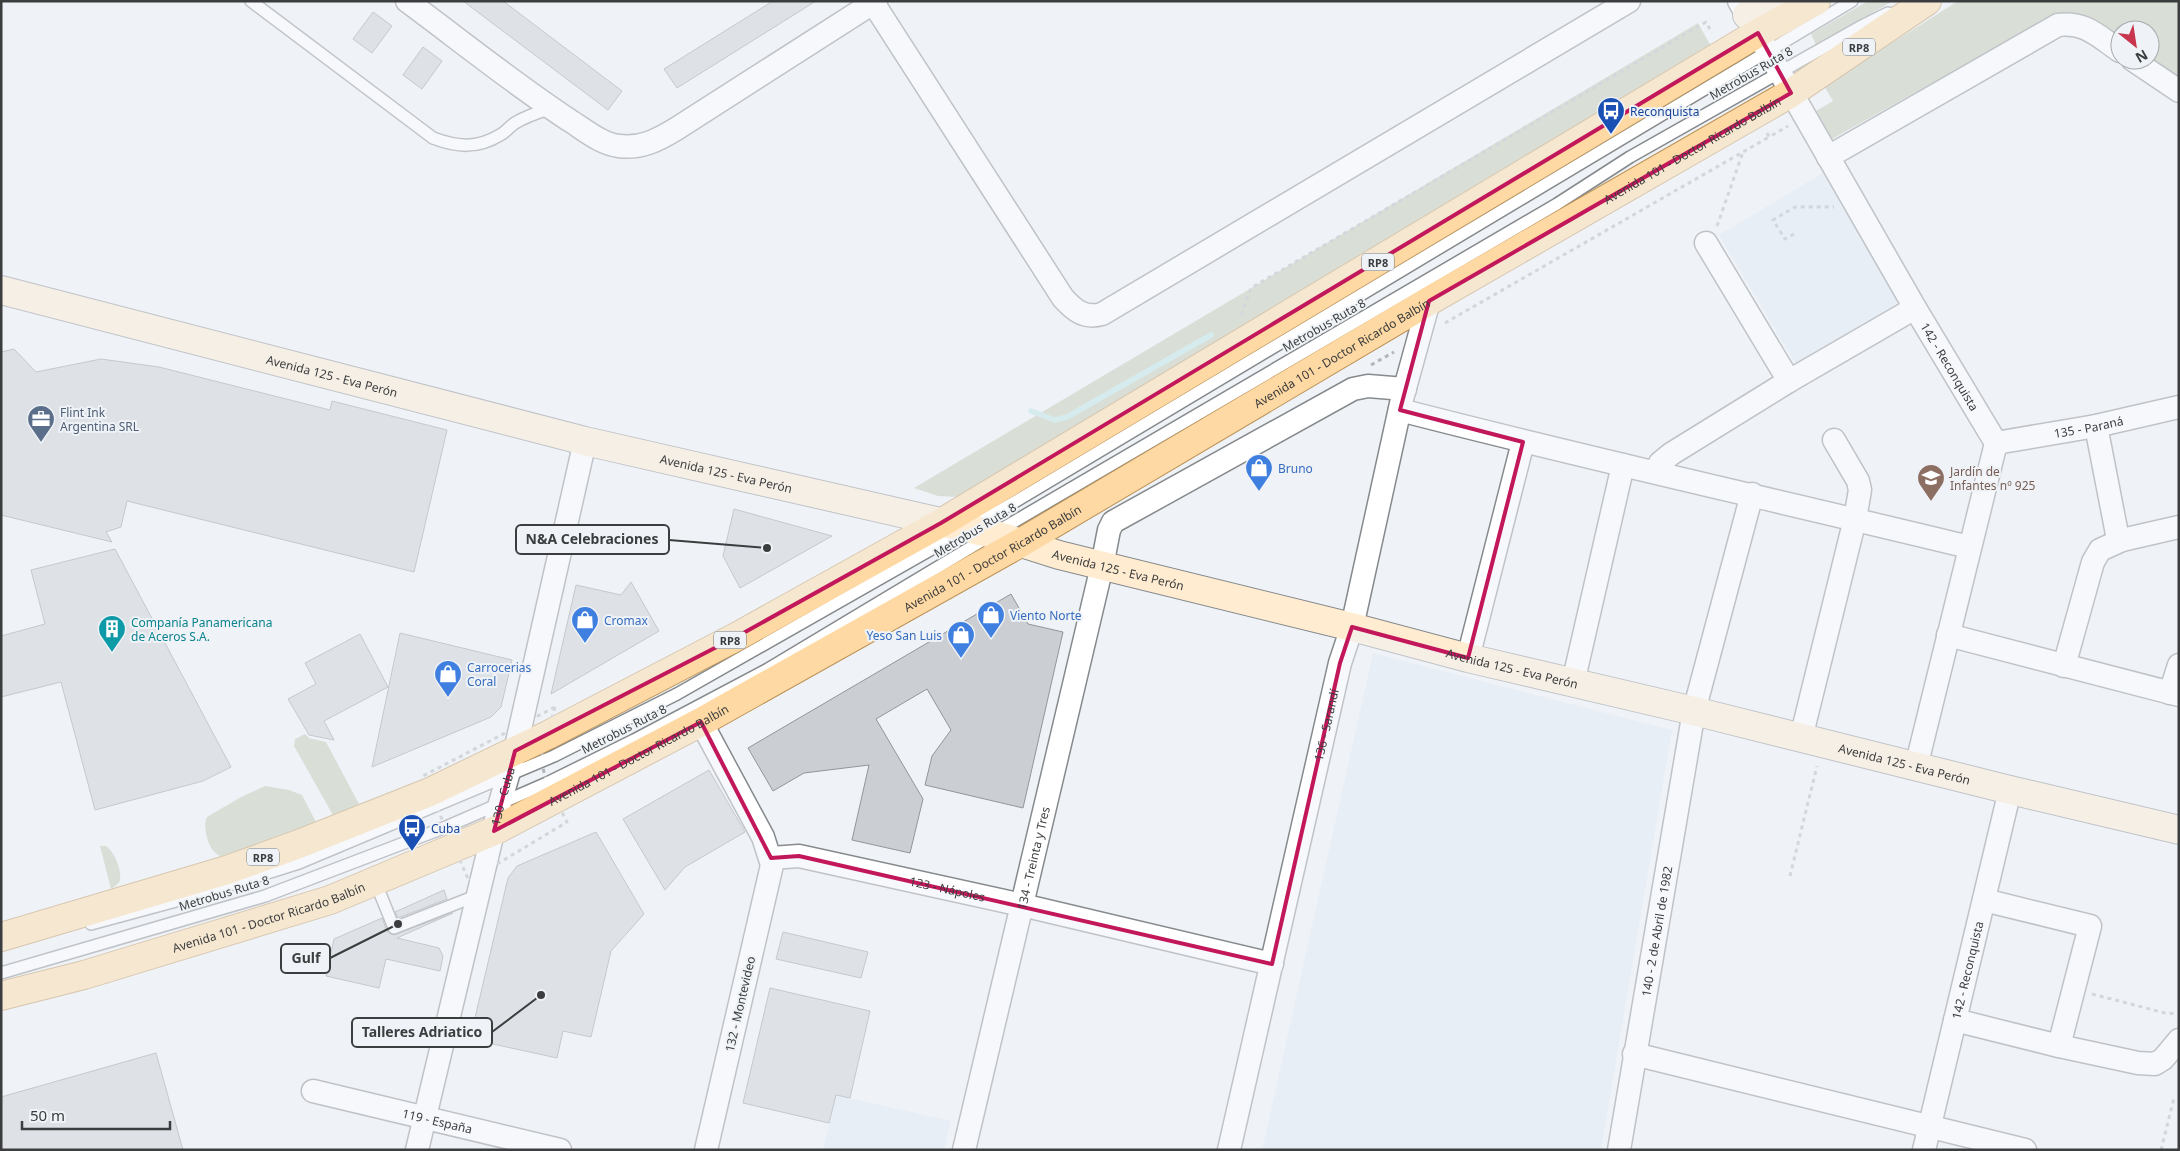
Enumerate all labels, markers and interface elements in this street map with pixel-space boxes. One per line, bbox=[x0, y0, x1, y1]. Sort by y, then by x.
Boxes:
north arrow bbox=[2110, 20, 2160, 70]
road number: RP8 bbox=[1843, 38, 1875, 56]
street label: Metrobus Ruta 8 bbox=[1706, 42, 1796, 104]
text: N bbox=[2132, 46, 2151, 68]
street label: Avenida 101 - Doctor Ricardo Balbín bbox=[1600, 92, 1784, 208]
bus stop icon: Reconquista bbox=[1596, 96, 1626, 135]
place label: Reconquista bbox=[1630, 103, 1699, 120]
road number: RP8 bbox=[1362, 253, 1394, 270]
street label: Avenida 101 - Doctor Ricardo Balbín bbox=[1250, 294, 1433, 412]
street label: Metrobus Ruta 8 bbox=[1279, 294, 1369, 356]
street label: 142 - Reconquista bbox=[1917, 319, 1983, 414]
street label: Avenida 125 - Eva Perón bbox=[265, 350, 400, 401]
office icon: Flint Ink Argentina SRL bbox=[26, 404, 56, 443]
place label: Flint Ink Argentina SRL bbox=[60, 404, 139, 435]
street label: 135 - Paraná bbox=[2053, 412, 2125, 442]
street label: Avenida 125 - Eva Perón bbox=[658, 450, 794, 496]
shop icon: Bruno bbox=[1244, 453, 1274, 492]
place label: Bruno bbox=[1278, 460, 1313, 477]
school or university icon: Jardín de Infantes nº 925 bbox=[1916, 463, 1946, 502]
place label: Jardín de Infantes nº 925 bbox=[1949, 463, 2036, 494]
street label: Metrobus Ruta 8 bbox=[931, 499, 1020, 561]
street label: Avenida 101 - Doctor Ricardo Balbín bbox=[900, 500, 1084, 615]
callout: N&A Celebraciones bbox=[516, 525, 669, 554]
text: N&A Celebraciones bbox=[526, 529, 658, 548]
street label: Avenida 125 - Eva Perón bbox=[1050, 545, 1186, 594]
shop icon: Viento Norte bbox=[976, 600, 1006, 639]
shop icon: Cromax bbox=[570, 605, 600, 644]
place label: Viento Norte bbox=[1010, 607, 1082, 624]
place label: Cromax bbox=[604, 612, 649, 629]
building icon: Companía Panamericana de Aceros S.A. bbox=[97, 614, 127, 653]
place label: Companía Panamericana de Aceros S.A. bbox=[131, 614, 272, 645]
shop icon: Yeso San Luis bbox=[946, 620, 976, 659]
place label: Yeso San Luis bbox=[867, 627, 942, 644]
road number: RP8 bbox=[714, 632, 746, 648]
street label: Avenida 125 - Eva Perón bbox=[1444, 644, 1580, 692]
shop icon: Carrocerias Coral bbox=[433, 659, 463, 698]
place label: Carrocerias Coral bbox=[467, 659, 532, 690]
street label: 136 - Sarandí bbox=[1309, 686, 1343, 763]
street label: Avenida 101 - Doctor Ricardo Balbín bbox=[545, 700, 732, 809]
street label: Metrobus Ruta 8 bbox=[578, 700, 670, 758]
street label: Avenida 125 - Eva Perón bbox=[1837, 739, 1972, 788]
street label: 130 - Cuba bbox=[486, 765, 518, 827]
street label: 134 - Treinta y Tres bbox=[1013, 804, 1053, 911]
bus stop icon: Cuba bbox=[397, 813, 427, 852]
place label: Cuba bbox=[431, 820, 460, 837]
road number: RP8 bbox=[247, 849, 279, 866]
street label: 140 - 2 de Abril de 1982 bbox=[1637, 864, 1676, 998]
street label: Metrobus Ruta 8 bbox=[177, 871, 271, 915]
street label: 123 - Nápoles bbox=[908, 872, 987, 905]
street label: Avenida 101 - Doctor Ricardo Balbín bbox=[170, 878, 367, 956]
street label: 142 - Reconquista bbox=[1947, 919, 1987, 1021]
callout: Gulf bbox=[281, 944, 330, 973]
text: Gulf bbox=[292, 948, 322, 967]
street label: 132 - Montevideo bbox=[721, 954, 759, 1054]
callout: Talleres Adriatico bbox=[352, 1018, 492, 1047]
text: Talleres Adriatico bbox=[362, 1022, 483, 1041]
scale bar bbox=[22, 1098, 170, 1130]
street label: 119 - España bbox=[401, 1104, 474, 1137]
text: 50 m bbox=[30, 1105, 65, 1125]

